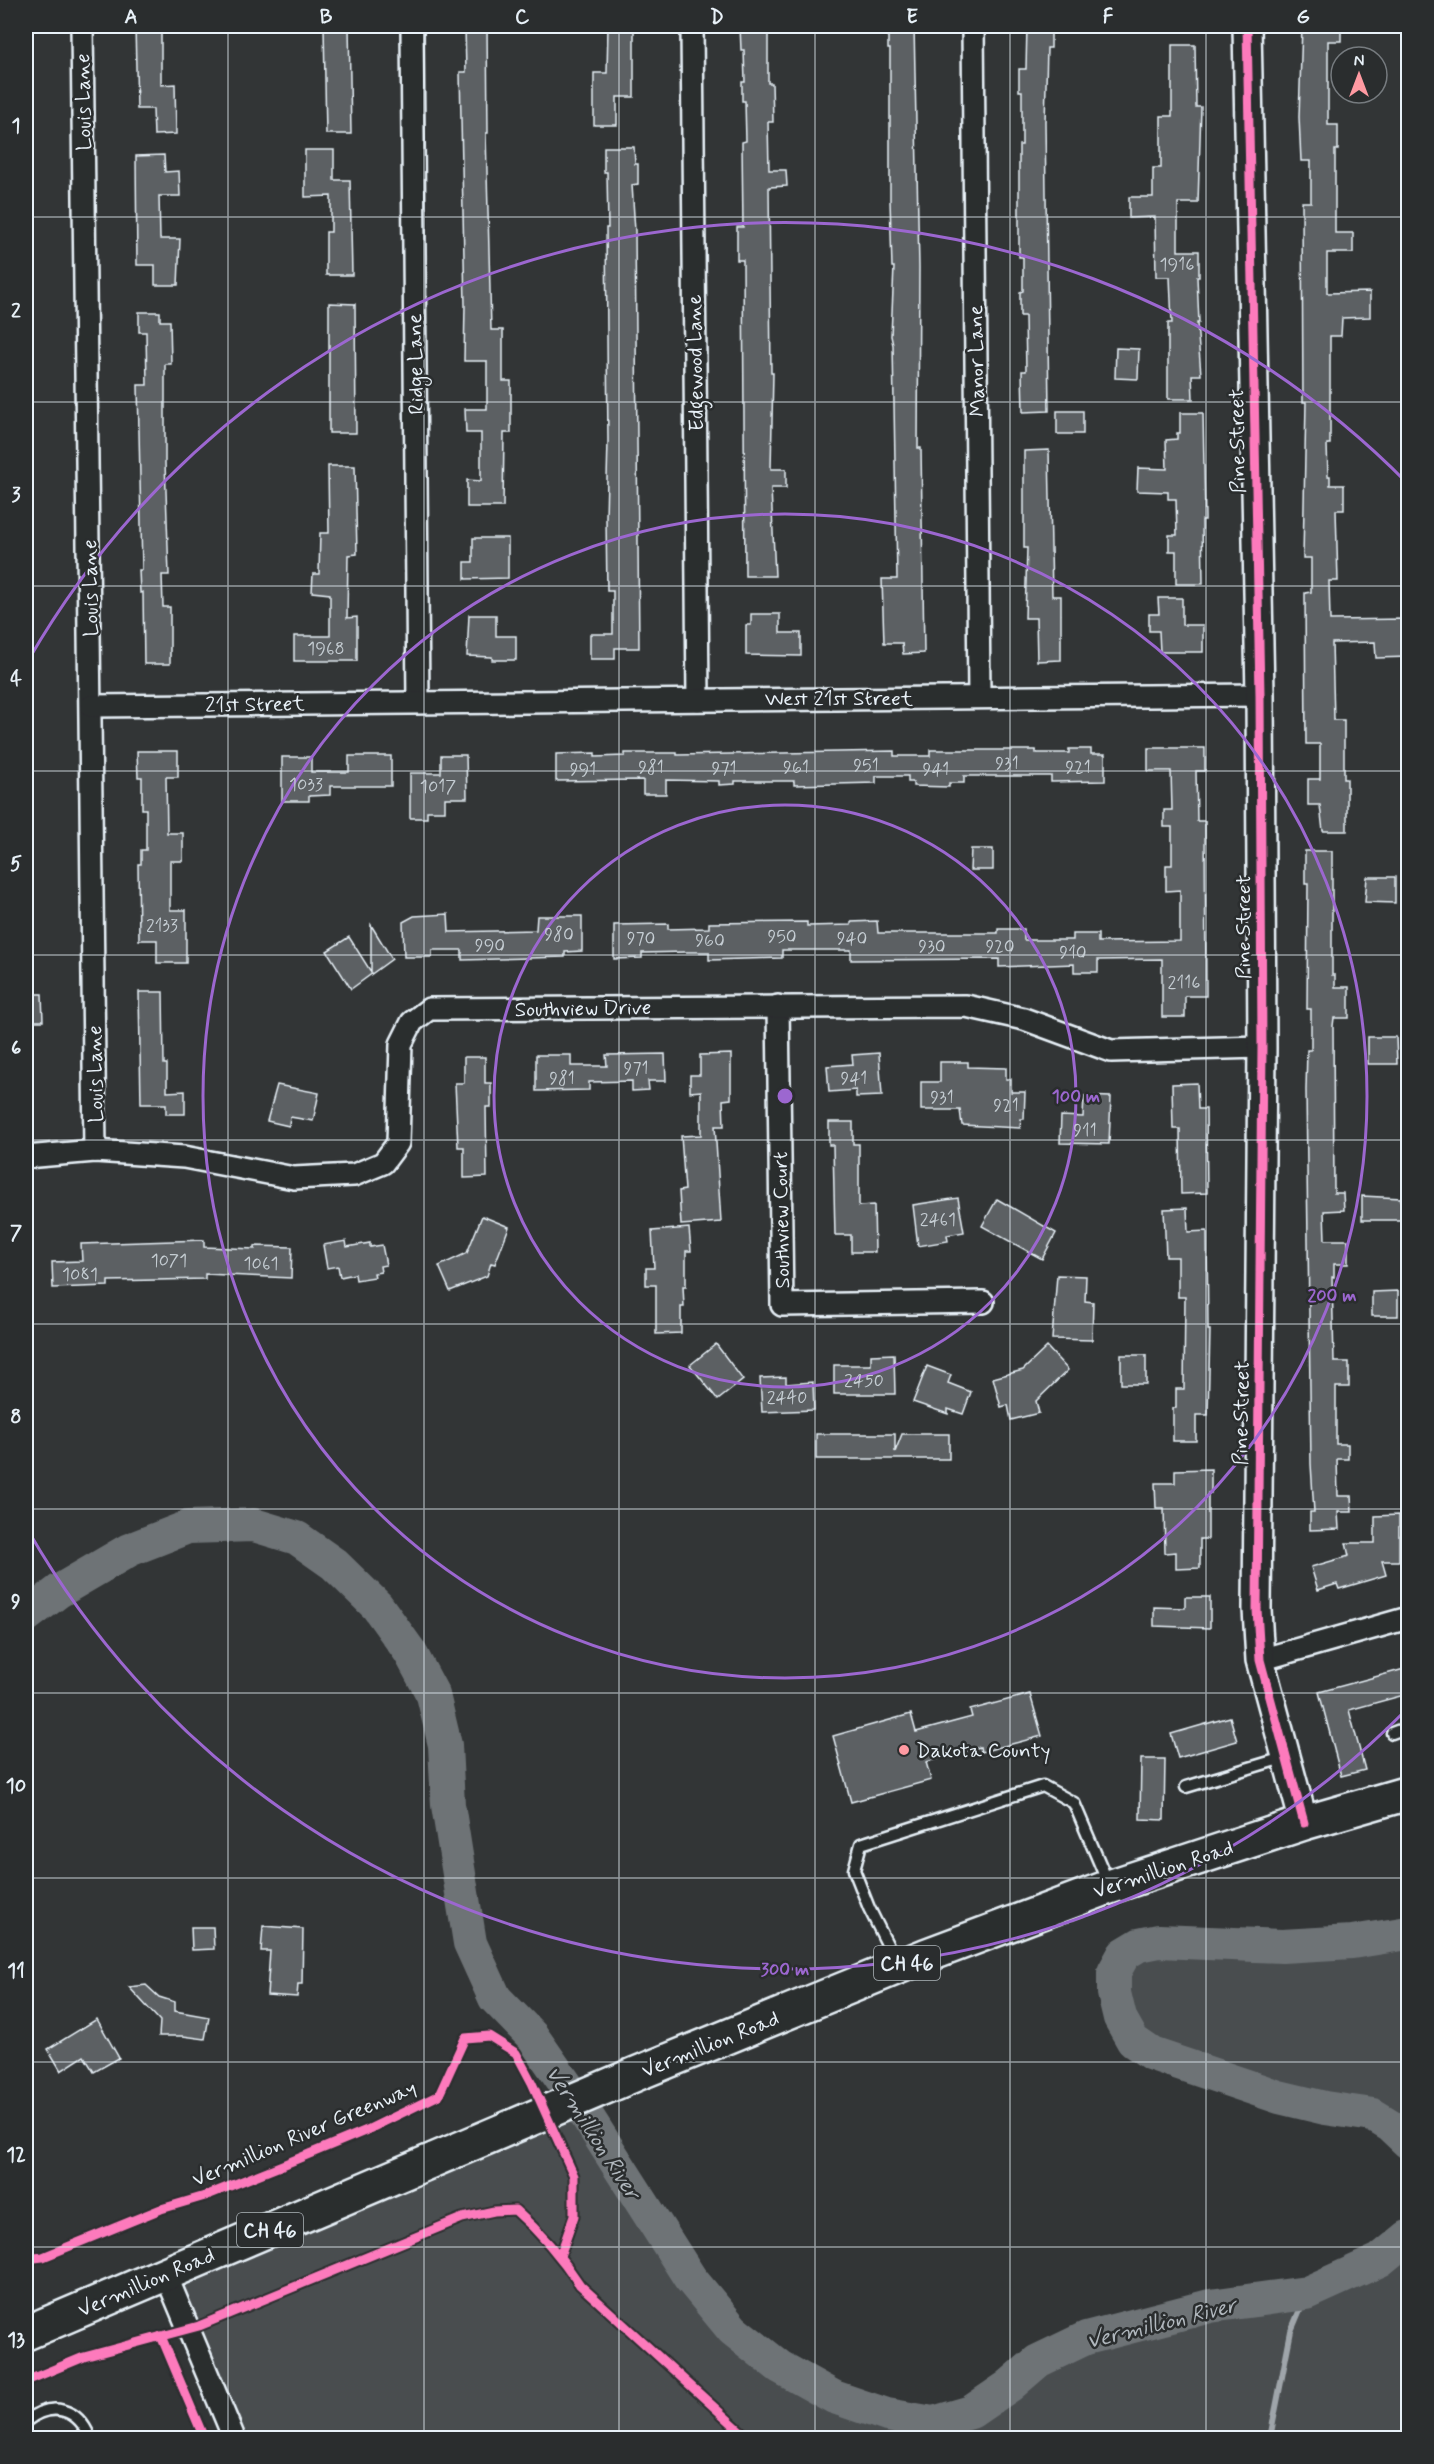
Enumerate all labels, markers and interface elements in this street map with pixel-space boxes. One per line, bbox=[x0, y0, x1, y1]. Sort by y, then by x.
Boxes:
text: A bbox=[124, 4, 138, 31]
text: B bbox=[320, 4, 333, 31]
text: C bbox=[515, 4, 530, 31]
text: D bbox=[710, 4, 724, 31]
text: E bbox=[906, 4, 918, 31]
text: F bbox=[1103, 4, 1114, 31]
text: G bbox=[1296, 4, 1310, 31]
north arrow bbox=[1329, 45, 1389, 105]
text: N bbox=[1354, 51, 1364, 72]
street label: Louis Lane bbox=[69, 53, 99, 151]
text: 1 bbox=[12, 113, 20, 140]
house number: 1916 bbox=[1160, 253, 1195, 277]
street label: Edgewood Lane bbox=[681, 294, 713, 432]
text: 2 bbox=[11, 298, 21, 325]
street label: Manor Lane bbox=[962, 305, 992, 417]
street label: Ridge Lane bbox=[401, 313, 432, 415]
street label: Pine Street bbox=[1223, 388, 1253, 494]
text: 3 bbox=[11, 482, 21, 509]
street label: Louis Lane bbox=[76, 539, 106, 637]
house number: 1968 bbox=[307, 637, 345, 661]
text: 4 bbox=[10, 666, 22, 693]
street label: West 21st Street bbox=[765, 685, 914, 713]
street label: 21st Street bbox=[205, 690, 306, 720]
house number: 931 bbox=[995, 752, 1019, 776]
house number: 951 bbox=[853, 754, 879, 778]
house number: 981 bbox=[638, 756, 664, 780]
house number: 961 bbox=[783, 756, 809, 780]
house number: 921 bbox=[1065, 756, 1091, 780]
house number: 971 bbox=[712, 757, 736, 781]
house number: 991 bbox=[570, 758, 596, 782]
house number: 941 bbox=[923, 758, 949, 782]
house number: 1033 bbox=[289, 773, 323, 797]
house number: 1017 bbox=[420, 775, 456, 799]
text: 5 bbox=[10, 851, 22, 878]
street label: Pine Street bbox=[1230, 875, 1258, 979]
house number: 2133 bbox=[146, 914, 178, 938]
house number: 980 bbox=[544, 923, 574, 947]
house number: 950 bbox=[767, 925, 797, 949]
house number: 970 bbox=[627, 927, 655, 951]
house number: 940 bbox=[837, 927, 867, 951]
house number: 960 bbox=[695, 929, 725, 953]
house number: 990 bbox=[475, 934, 505, 958]
house number: 930 bbox=[918, 935, 946, 959]
house number: 920 bbox=[985, 935, 1015, 959]
house number: 910 bbox=[1059, 941, 1087, 965]
house number: 2116 bbox=[1168, 971, 1200, 995]
street label: Southview Drive bbox=[514, 994, 652, 1024]
street label: Louis Lane bbox=[81, 1025, 111, 1123]
text: 6 bbox=[11, 1035, 21, 1062]
house number: 971 bbox=[624, 1057, 648, 1081]
house number: 981 bbox=[549, 1067, 575, 1091]
house number: 941 bbox=[841, 1067, 867, 1091]
text: 100 m bbox=[1052, 1085, 1100, 1109]
centre of rings bbox=[775, 1086, 795, 1106]
house number: 931 bbox=[930, 1086, 954, 1110]
house number: 921 bbox=[993, 1094, 1019, 1118]
house number: 911 bbox=[1073, 1119, 1097, 1143]
street label: Southview Court bbox=[767, 1151, 797, 1289]
house number: 2461 bbox=[920, 1208, 956, 1232]
text: 7 bbox=[10, 1220, 22, 1247]
house number: 1071 bbox=[151, 1249, 187, 1273]
house number: 1061 bbox=[244, 1252, 278, 1276]
house number: 1081 bbox=[62, 1263, 98, 1287]
text: 200 m bbox=[1307, 1284, 1357, 1308]
street label: Pine Street bbox=[1227, 1360, 1257, 1466]
house number: 2450 bbox=[844, 1369, 884, 1393]
house number: 2440 bbox=[767, 1386, 807, 1410]
text: 8 bbox=[10, 1404, 22, 1431]
text: 9 bbox=[11, 1589, 21, 1616]
place label: Dakota County bbox=[916, 1737, 1051, 1765]
marker: Dakota County bbox=[897, 1743, 911, 1757]
text: 10 bbox=[6, 1773, 26, 1800]
street label: Vermillion Road bbox=[1090, 1834, 1237, 1906]
road number: CH 46 bbox=[874, 1946, 940, 1980]
text: 11 bbox=[7, 1958, 25, 1985]
text: 300 m bbox=[761, 1958, 809, 1982]
street label: Vermillion Road bbox=[637, 2005, 783, 2085]
water label: Vermillion River bbox=[539, 2061, 647, 2207]
street label: Vermillion River Greenway bbox=[188, 2074, 421, 2194]
text: 12 bbox=[6, 2142, 26, 2169]
road number: CH 46 bbox=[237, 2213, 303, 2247]
street label: Vermillion Road bbox=[74, 2242, 219, 2324]
water label: Vermillion River bbox=[1084, 2291, 1242, 2356]
text: 13 bbox=[7, 2327, 25, 2354]

